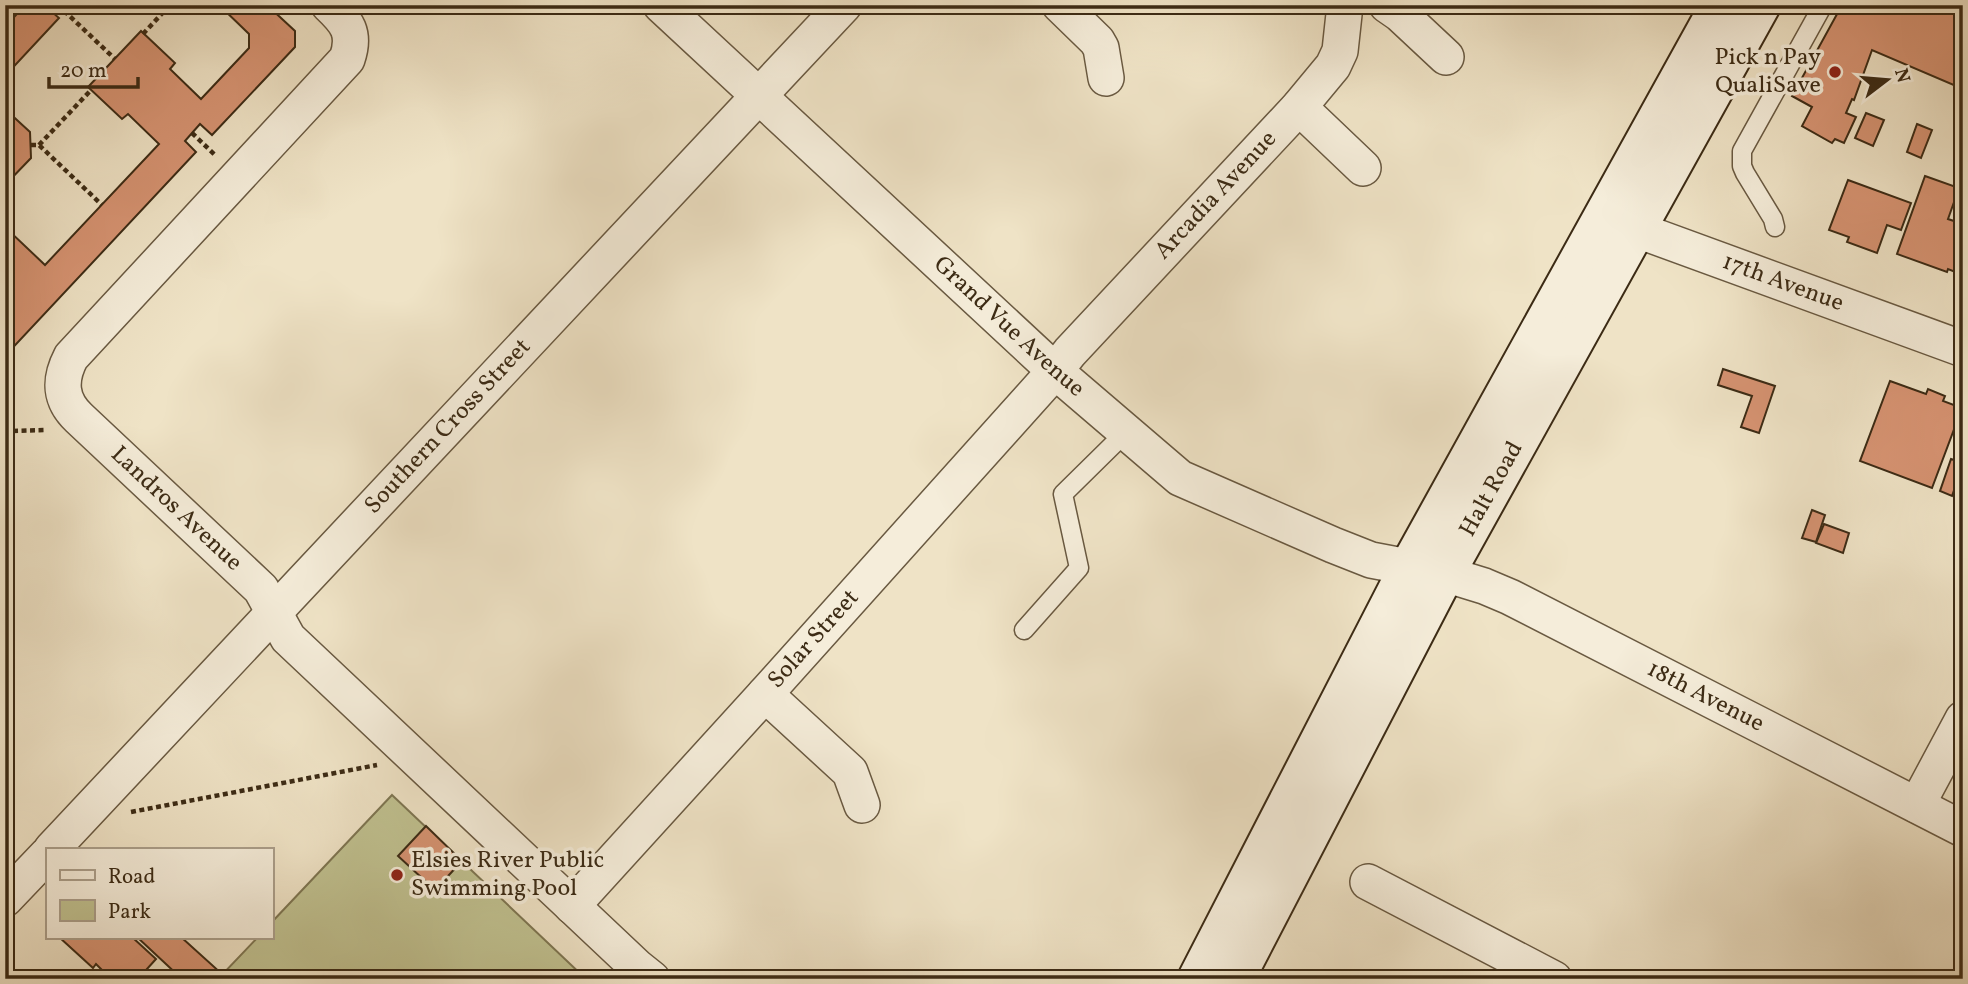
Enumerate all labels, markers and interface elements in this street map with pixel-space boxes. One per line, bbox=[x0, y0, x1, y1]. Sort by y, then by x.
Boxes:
place label: Pick n Pay QualiSave bbox=[1715, 41, 1821, 103]
scale bar bbox=[49, 46, 138, 90]
north arrow bbox=[1853, 46, 1923, 116]
text: 20 m bbox=[60, 57, 106, 86]
marker: Pick n Pay QualiSave bbox=[1827, 64, 1843, 80]
text: N bbox=[1887, 66, 1916, 86]
street label: Arcadia Avenue bbox=[1147, 123, 1285, 268]
street label: 17th Avenue bbox=[1717, 245, 1848, 321]
street label: Grand Vue Avenue bbox=[925, 249, 1092, 406]
street label: Southern Cross Street bbox=[357, 331, 539, 522]
street label: Halt Road bbox=[1452, 435, 1532, 543]
street label: Landros Avenue bbox=[103, 439, 250, 580]
street label: Solar Street bbox=[760, 582, 868, 696]
street label: 18th Avenue bbox=[1641, 653, 1770, 741]
place label: Elsies River Public Swimming Pool bbox=[411, 844, 604, 906]
legend bbox=[46, 848, 273, 939]
text: Road bbox=[108, 863, 155, 892]
marker: Elsies River Public Swimming Pool bbox=[389, 867, 405, 883]
text: Park bbox=[108, 898, 151, 927]

